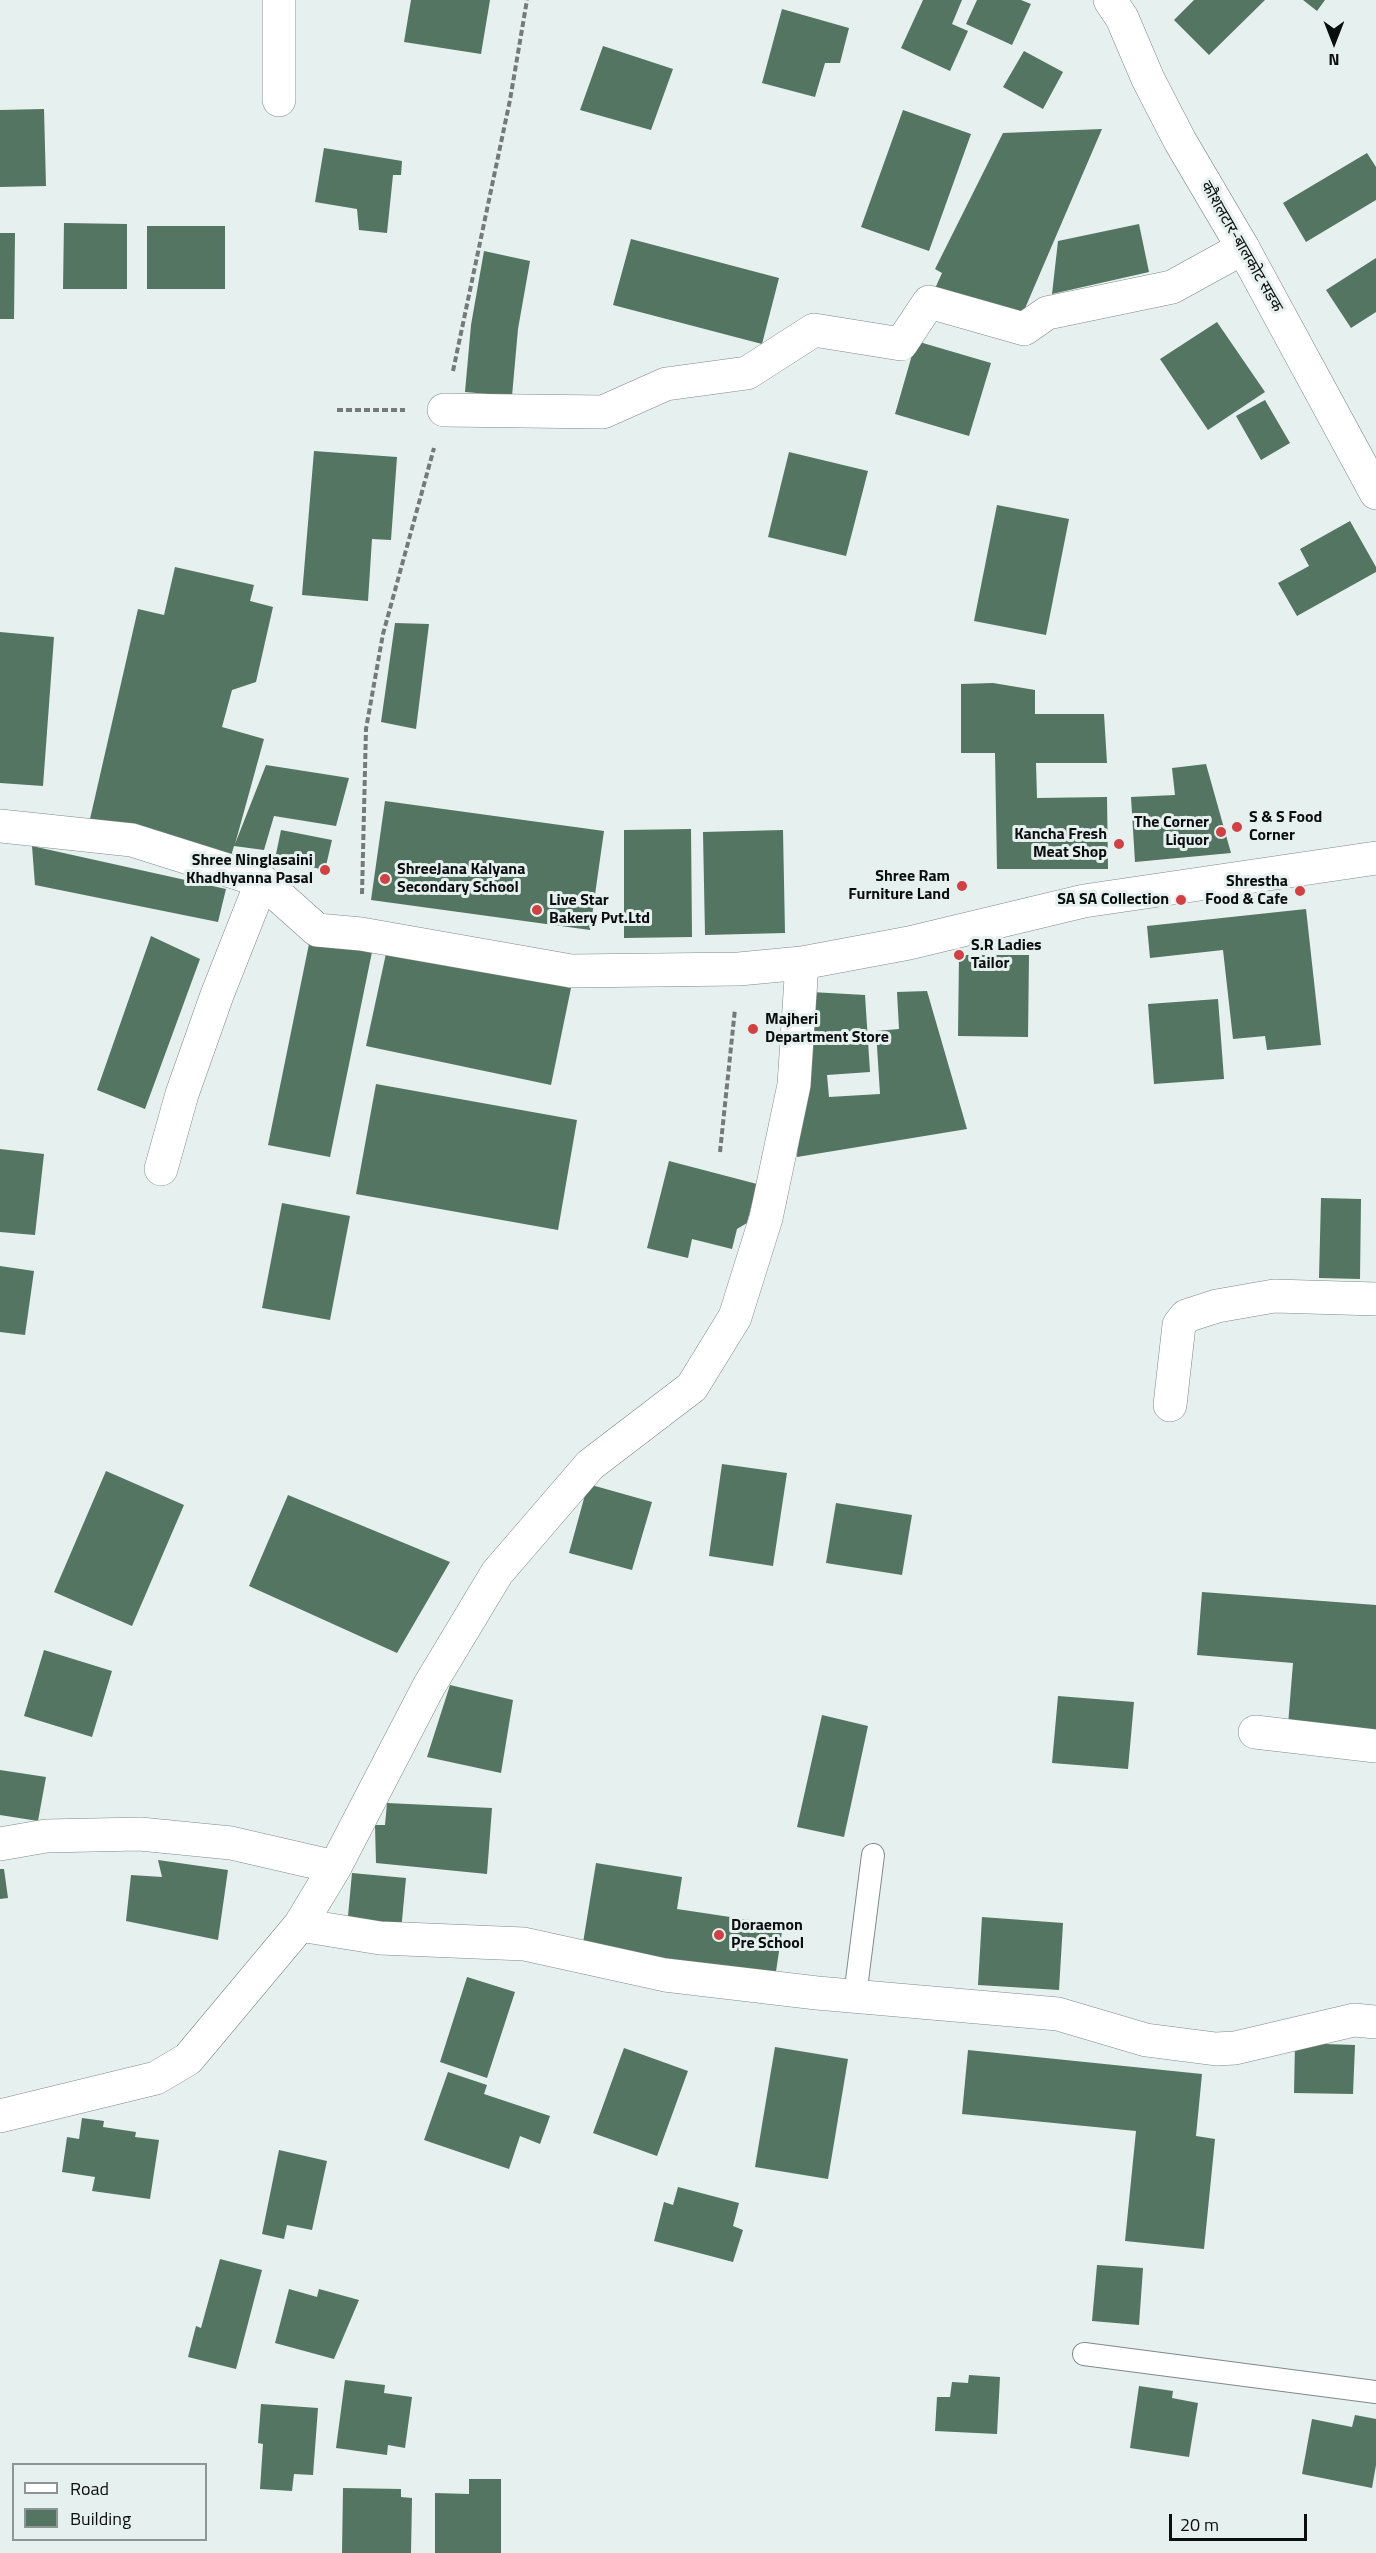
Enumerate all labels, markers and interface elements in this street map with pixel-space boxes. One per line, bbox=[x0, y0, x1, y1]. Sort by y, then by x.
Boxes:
north arrow bbox=[1304, 12, 1364, 72]
text: N bbox=[1328, 48, 1340, 72]
street label: कौशलटार-बालकोट सडक bbox=[1196, 178, 1286, 316]
place label: S & S Food Corner bbox=[1249, 808, 1322, 846]
place label: The Corner Liquor bbox=[1134, 813, 1209, 851]
marker: S & S Food Corner bbox=[1230, 820, 1244, 834]
place label: Kancha Fresh Meat Shop bbox=[1014, 825, 1107, 863]
marker: The Corner Liquor bbox=[1214, 825, 1228, 839]
marker: Kancha Fresh Meat Shop bbox=[1112, 837, 1126, 851]
place label: Shree Ninglasaini Khadhyanna Pasal bbox=[186, 851, 313, 889]
place label: ShreeJana Kalyana Secondary School bbox=[397, 860, 525, 898]
marker: Shree Ninglasaini Khadhyanna Pasal bbox=[318, 863, 332, 877]
place label: Shree Ram Furniture Land bbox=[848, 867, 950, 905]
marker: ShreeJana Kalyana Secondary School bbox=[378, 872, 392, 886]
place label: Shrestha Food & Cafe bbox=[1205, 872, 1288, 910]
marker: Shree Ram Furniture Land bbox=[955, 879, 969, 893]
marker: Shrestha Food & Cafe bbox=[1293, 884, 1307, 898]
place label: SA SA Collection bbox=[1057, 890, 1169, 910]
place label: Live Star Bakery Pvt.Ltd bbox=[549, 891, 650, 929]
marker: SA SA Collection bbox=[1174, 893, 1188, 907]
marker: Live Star Bakery Pvt.Ltd bbox=[530, 903, 544, 917]
place label: S.R Ladies Tailor bbox=[971, 936, 1042, 974]
marker: S.R Ladies Tailor bbox=[952, 948, 966, 962]
place label: Majheri Department Store bbox=[765, 1010, 889, 1048]
marker: Majheri Department Store bbox=[746, 1022, 760, 1036]
place label: Doraemon Pre School bbox=[731, 1916, 804, 1954]
marker: Doraemon Pre School bbox=[712, 1928, 726, 1942]
legend bbox=[12, 2463, 207, 2541]
text: Road bbox=[70, 2475, 109, 2502]
scale bar bbox=[1172, 2502, 1310, 2540]
text: Building bbox=[70, 2505, 131, 2532]
text: 20 m bbox=[1180, 2511, 1219, 2538]

